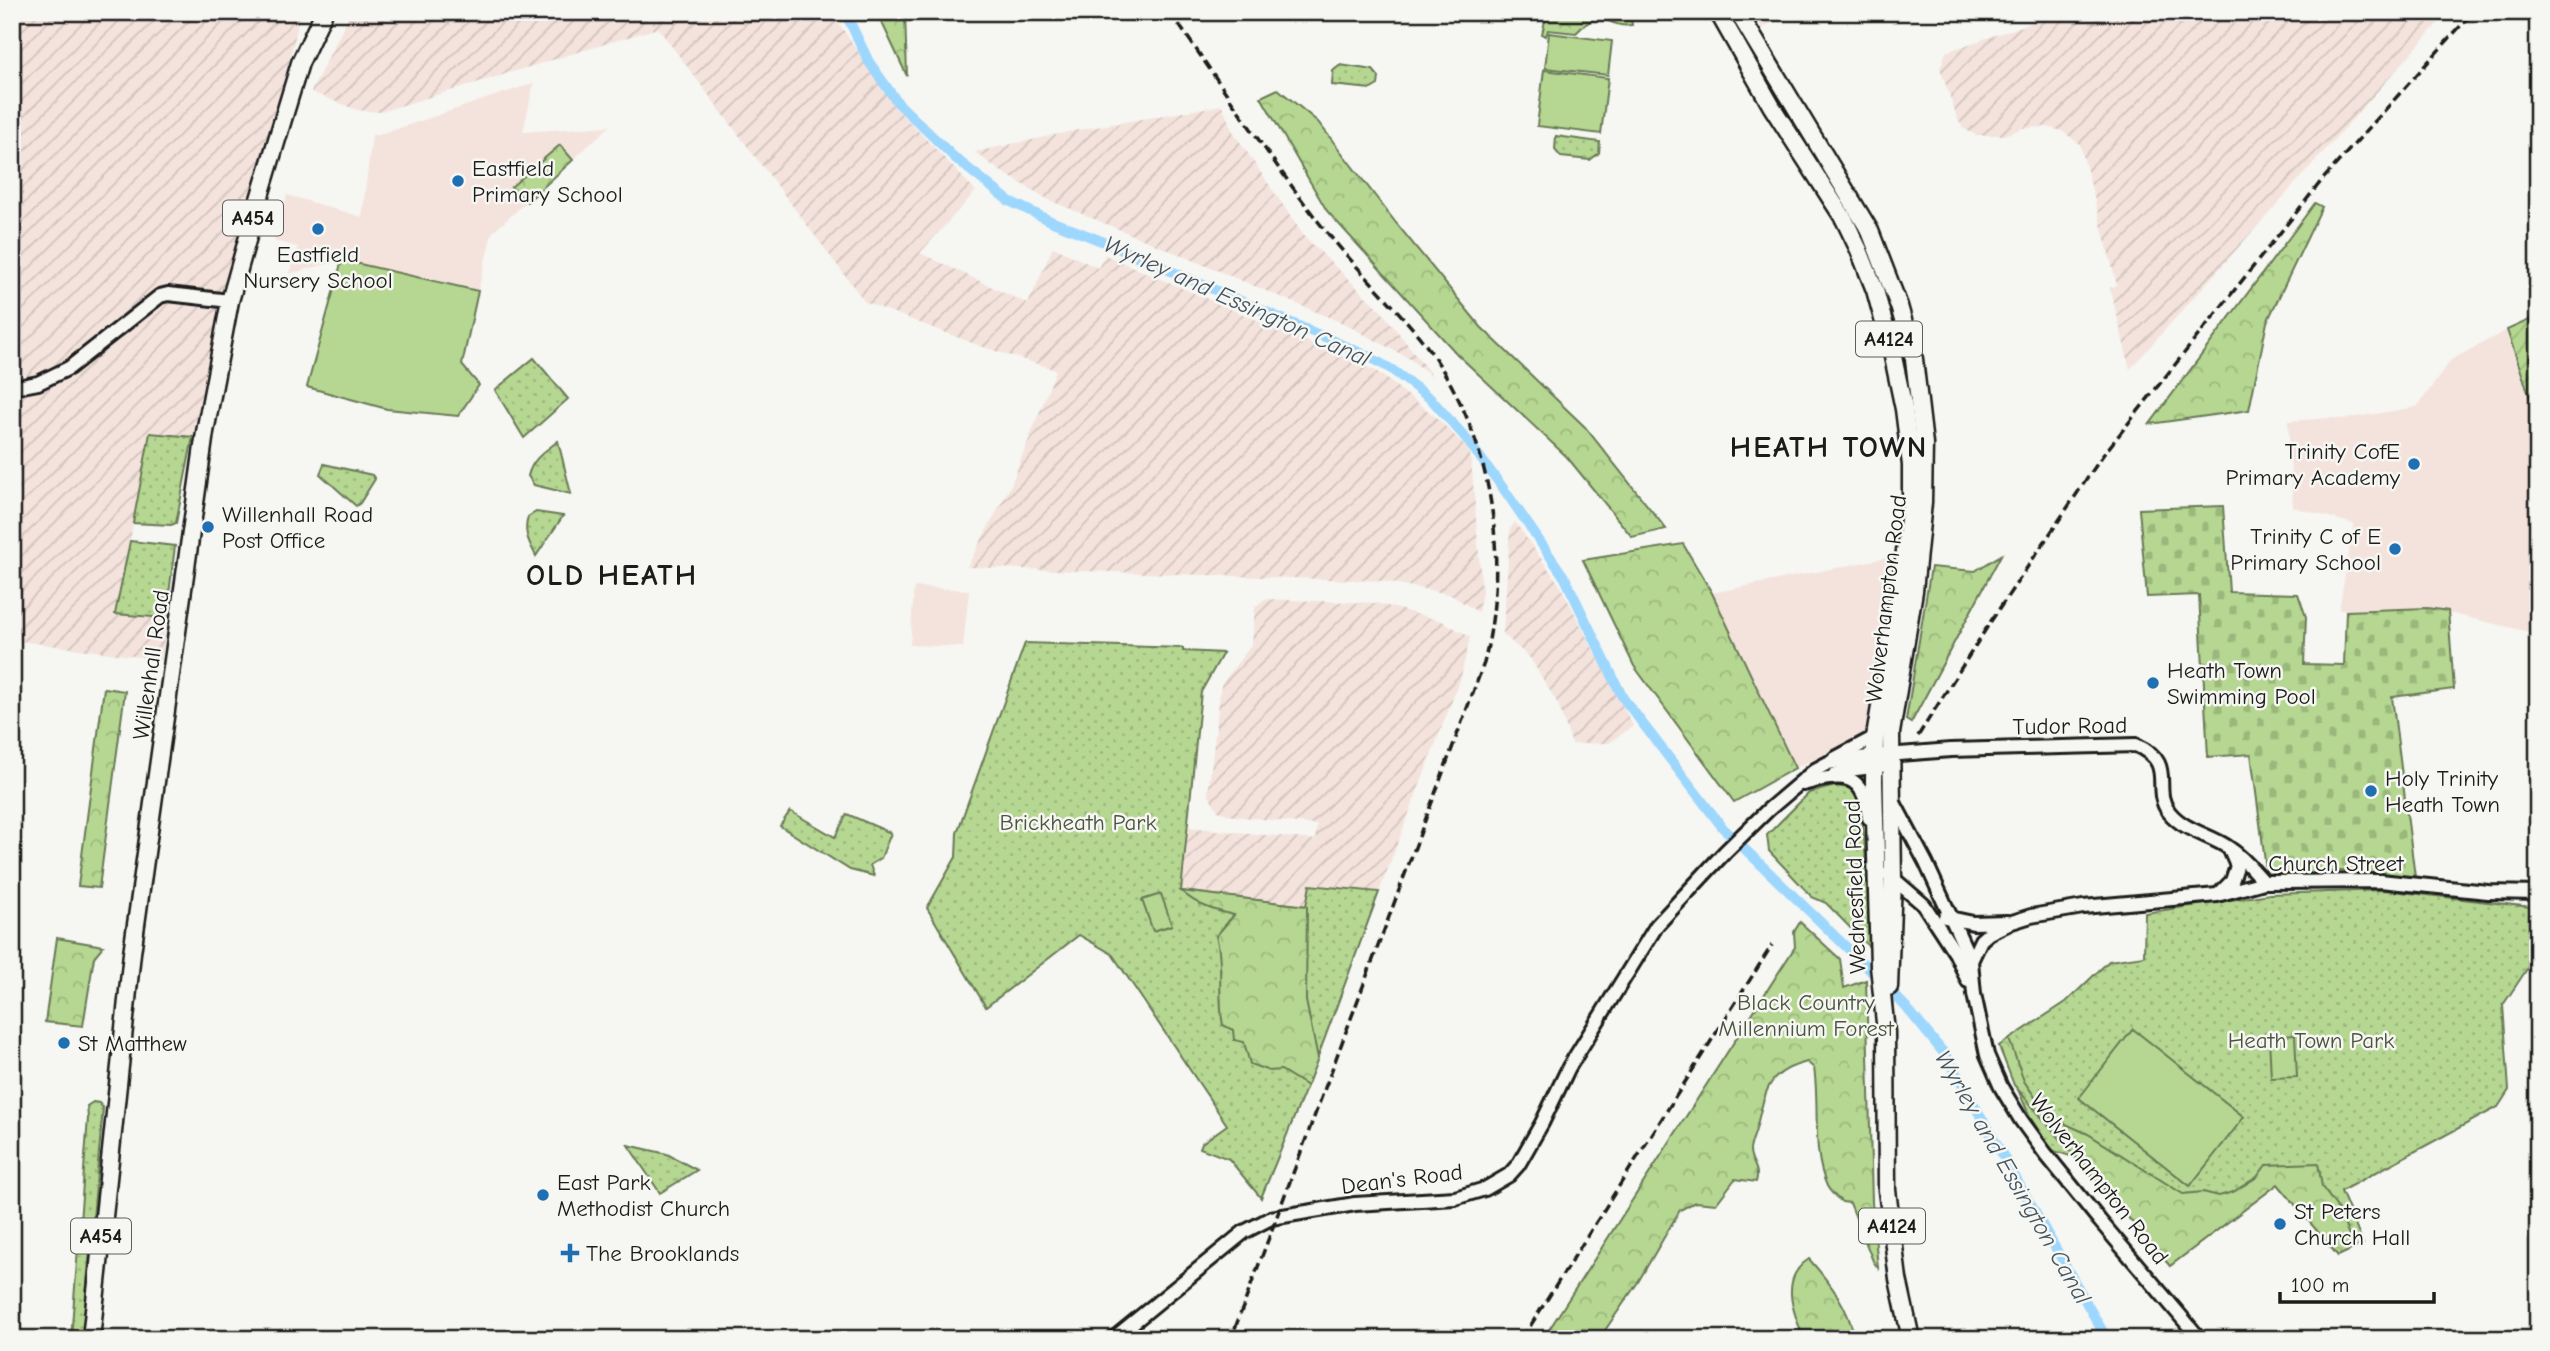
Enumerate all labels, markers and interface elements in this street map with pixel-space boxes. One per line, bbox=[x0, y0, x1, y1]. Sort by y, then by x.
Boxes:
place label: Eastfield Primary School bbox=[472, 155, 623, 208]
marker: Eastfield Primary School bbox=[450, 173, 466, 189]
road number: A454 bbox=[223, 200, 283, 235]
marker: Eastfield Nursery School bbox=[310, 221, 326, 237]
water label: Wyrley and Essington Canal bbox=[1100, 230, 1375, 373]
place label: Eastfield Nursery School bbox=[243, 241, 393, 294]
road number: A4124 bbox=[1856, 322, 1922, 356]
district label: HEATH TOWN bbox=[1730, 430, 1928, 465]
place label: Trinity CofE Primary Academy bbox=[2225, 438, 2401, 491]
marker: Trinity CofE Primary Academy bbox=[2406, 456, 2422, 472]
street label: Wolverhampton Road bbox=[1860, 493, 1912, 705]
place label: Willenhall Road Post Office bbox=[222, 501, 373, 554]
marker: Willenhall Road Post Office bbox=[200, 519, 216, 535]
place label: Trinity C of E Primary School bbox=[2230, 523, 2381, 576]
marker: Trinity C of E Primary School bbox=[2387, 541, 2403, 557]
district label: OLD HEATH bbox=[526, 558, 698, 593]
street label: Willenhall Road bbox=[127, 588, 175, 742]
place label: Heath Town Swimming Pool bbox=[2167, 657, 2316, 710]
marker: Heath Town Swimming Pool bbox=[2145, 675, 2161, 691]
street label: Tudor Road bbox=[2012, 712, 2128, 740]
place label: Holy Trinity Heath Town bbox=[2385, 765, 2500, 818]
marker: Holy Trinity Heath Town bbox=[2363, 783, 2379, 799]
street label: Wednesfield Road bbox=[1838, 800, 1872, 974]
park label: Brickheath Park bbox=[999, 809, 1157, 836]
street label: Church Street bbox=[2268, 850, 2405, 877]
park label: Black Country Millennium Forest bbox=[1718, 989, 1895, 1042]
park label: Heath Town Park bbox=[2228, 1027, 2394, 1054]
place label: St Matthew bbox=[78, 1030, 187, 1057]
marker: St Matthew bbox=[56, 1035, 72, 1051]
water label: Wyrley and Essington Canal bbox=[1929, 1045, 2098, 1310]
street label: Wolverhampton Road bbox=[2024, 1088, 2174, 1270]
street label: Dean's Road bbox=[1340, 1158, 1464, 1200]
place label: East Park Methodist Church bbox=[557, 1169, 730, 1222]
marker: East Park Methodist Church bbox=[535, 1187, 551, 1203]
place label: St Peters Church Hall bbox=[2294, 1198, 2410, 1251]
road number: A4124 bbox=[1859, 1208, 1925, 1244]
marker: St Peters Church Hall bbox=[2272, 1216, 2288, 1232]
road number: A454 bbox=[71, 1218, 131, 1254]
place label: The Brooklands bbox=[586, 1240, 739, 1267]
marker: The Brooklands bbox=[560, 1243, 580, 1263]
scale bar bbox=[2280, 1260, 2434, 1304]
text: 100 m bbox=[2291, 1273, 2349, 1297]

